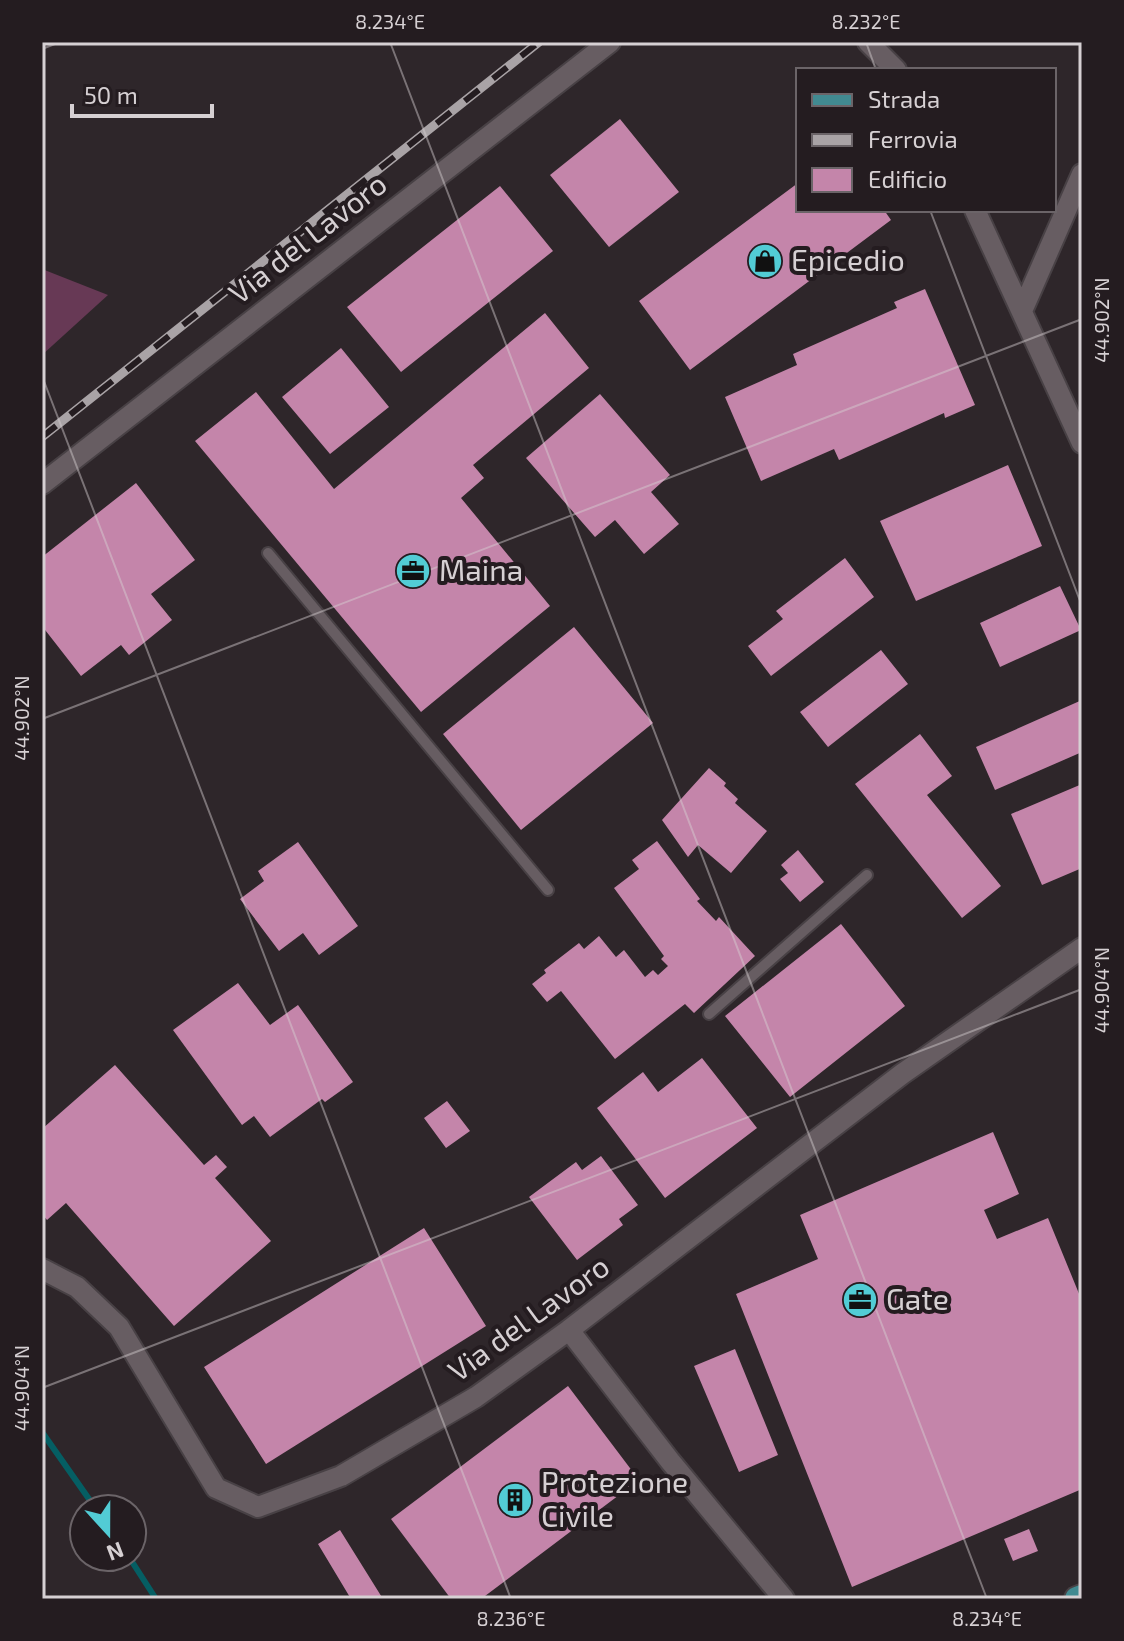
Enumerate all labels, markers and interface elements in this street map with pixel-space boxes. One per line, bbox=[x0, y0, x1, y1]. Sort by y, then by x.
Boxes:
text: 8.234°E bbox=[355, 9, 425, 33]
text: 8.232°E bbox=[832, 9, 900, 33]
scale bar bbox=[72, 68, 212, 118]
legend bbox=[796, 68, 1056, 212]
text: 50 m bbox=[84, 80, 138, 109]
text: Strada bbox=[868, 84, 940, 113]
text: Ferrovia bbox=[868, 124, 958, 153]
text: Edificio bbox=[868, 164, 947, 193]
street label: Via del Lavoro bbox=[221, 165, 393, 310]
place label: Epicedio bbox=[791, 241, 905, 277]
shop icon: Epicedio bbox=[746, 242, 784, 280]
text: 44.902°N bbox=[1089, 277, 1113, 363]
place label: Maina bbox=[439, 551, 523, 587]
office icon: Maina bbox=[394, 552, 432, 590]
text: 44.902°N bbox=[9, 675, 33, 761]
text: 44.904°N bbox=[1089, 947, 1113, 1033]
street label: Via del Lavoro bbox=[440, 1247, 615, 1388]
place label: Gate bbox=[886, 1280, 949, 1316]
office icon: Gate bbox=[841, 1281, 879, 1319]
text: 44.904°N bbox=[9, 1345, 33, 1431]
place label: Protezione Civile bbox=[541, 1463, 688, 1533]
building icon: Protezione Civile bbox=[496, 1481, 534, 1519]
north arrow bbox=[68, 1493, 148, 1573]
text: N bbox=[103, 1538, 128, 1568]
text: 8.236°E bbox=[477, 1606, 545, 1630]
text: 8.234°E bbox=[952, 1606, 1022, 1630]

